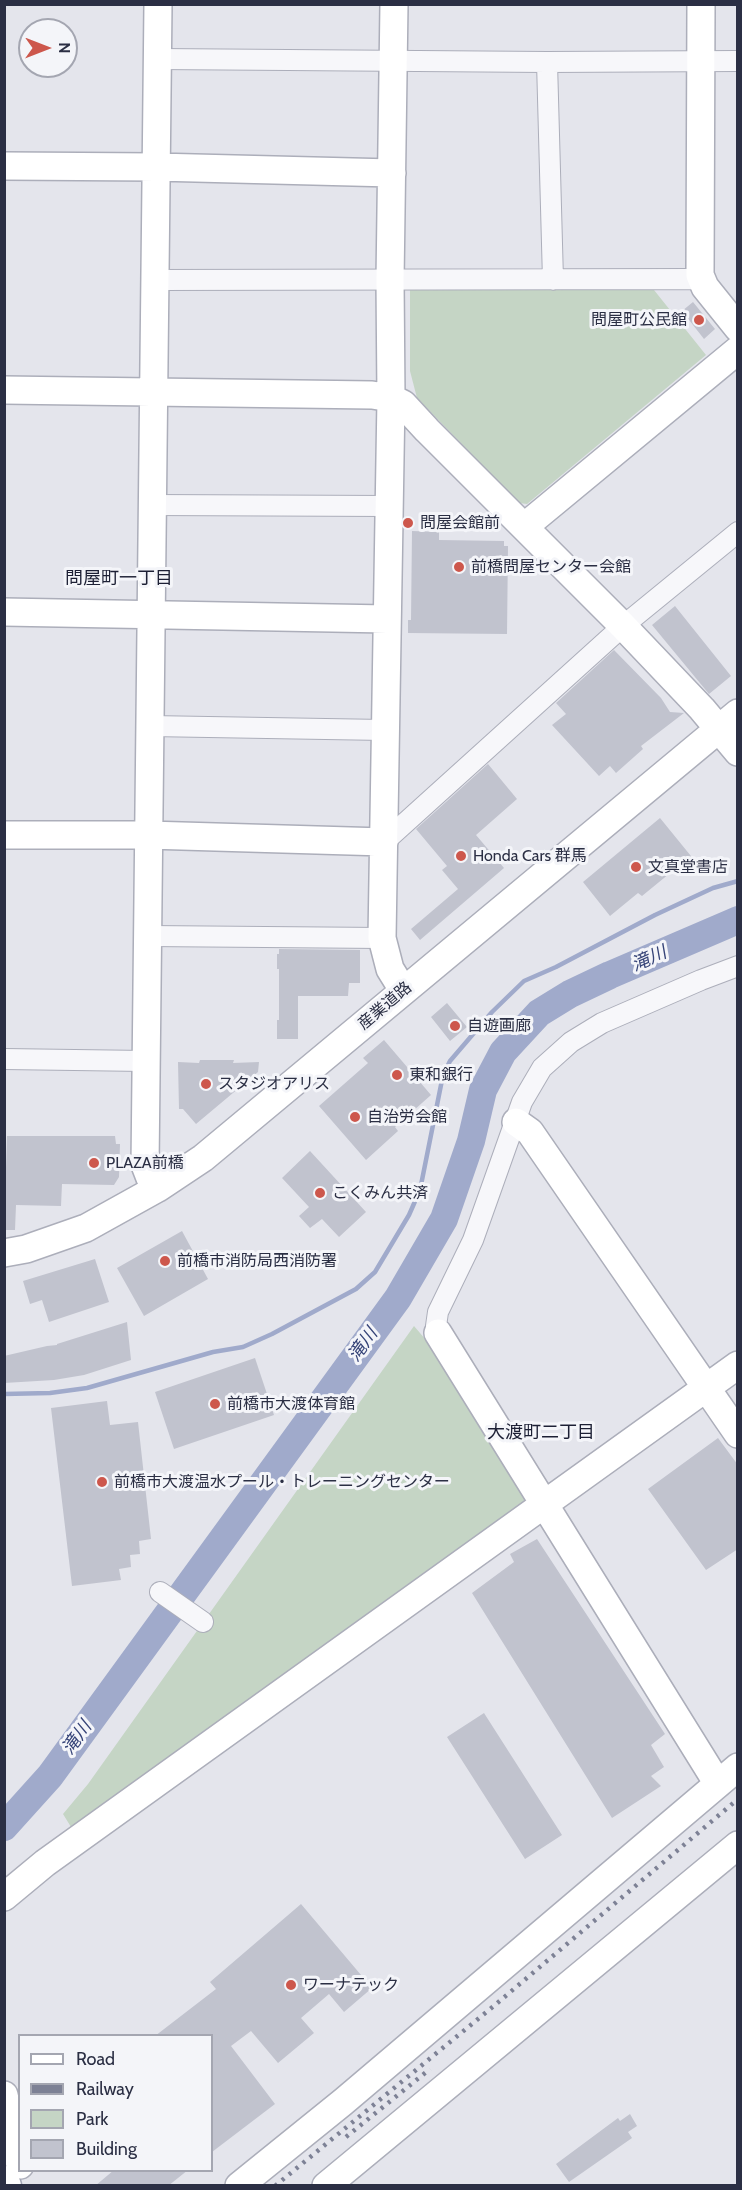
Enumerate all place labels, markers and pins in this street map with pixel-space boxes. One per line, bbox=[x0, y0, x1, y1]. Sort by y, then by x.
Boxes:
place label: 問屋町公民館 bbox=[591, 310, 687, 330]
marker: 問屋町公民館 bbox=[692, 313, 706, 327]
place label: 問屋会館前 bbox=[420, 513, 500, 533]
marker: 問屋会館前 bbox=[401, 516, 415, 530]
place label: 前橋問屋センター会館 bbox=[471, 557, 631, 577]
marker: 前橋問屋センター会館 bbox=[452, 560, 466, 574]
place label: Honda Cars 群馬 bbox=[473, 846, 587, 866]
marker: Honda Cars 群馬 bbox=[454, 849, 468, 863]
place label: 文真堂書店 bbox=[648, 857, 728, 877]
marker: 文真堂書店 bbox=[629, 860, 643, 874]
place label: 自遊画廊 bbox=[467, 1016, 531, 1036]
marker: 自遊画廊 bbox=[448, 1019, 462, 1033]
place label: 東和銀行 bbox=[409, 1065, 473, 1085]
marker: 東和銀行 bbox=[390, 1068, 404, 1082]
place label: スタジオアリス bbox=[218, 1074, 330, 1094]
marker: スタジオアリス bbox=[199, 1077, 213, 1091]
place label: 自治労会館 bbox=[367, 1107, 447, 1127]
marker: 自治労会館 bbox=[348, 1110, 362, 1124]
place label: PLAZA前橋 bbox=[106, 1153, 184, 1173]
marker: PLAZA前橋 bbox=[87, 1156, 101, 1170]
place label: こくみん共済 bbox=[332, 1183, 428, 1203]
marker: こくみん共済 bbox=[313, 1186, 327, 1200]
place label: 前橋市消防局西消防署 bbox=[177, 1251, 337, 1271]
marker: 前橋市消防局西消防署 bbox=[158, 1254, 172, 1268]
place label: 前橋市大渡体育館 bbox=[227, 1394, 355, 1414]
marker: 前橋市大渡体育館 bbox=[208, 1397, 222, 1411]
place label: 前橋市大渡温水プール・トレーニングセンター bbox=[114, 1472, 450, 1492]
marker: 前橋市大渡温水プール・トレーニングセンター bbox=[95, 1475, 109, 1489]
place label: ワーナテック bbox=[303, 1975, 399, 1995]
marker: ワーナテック bbox=[284, 1978, 298, 1992]

